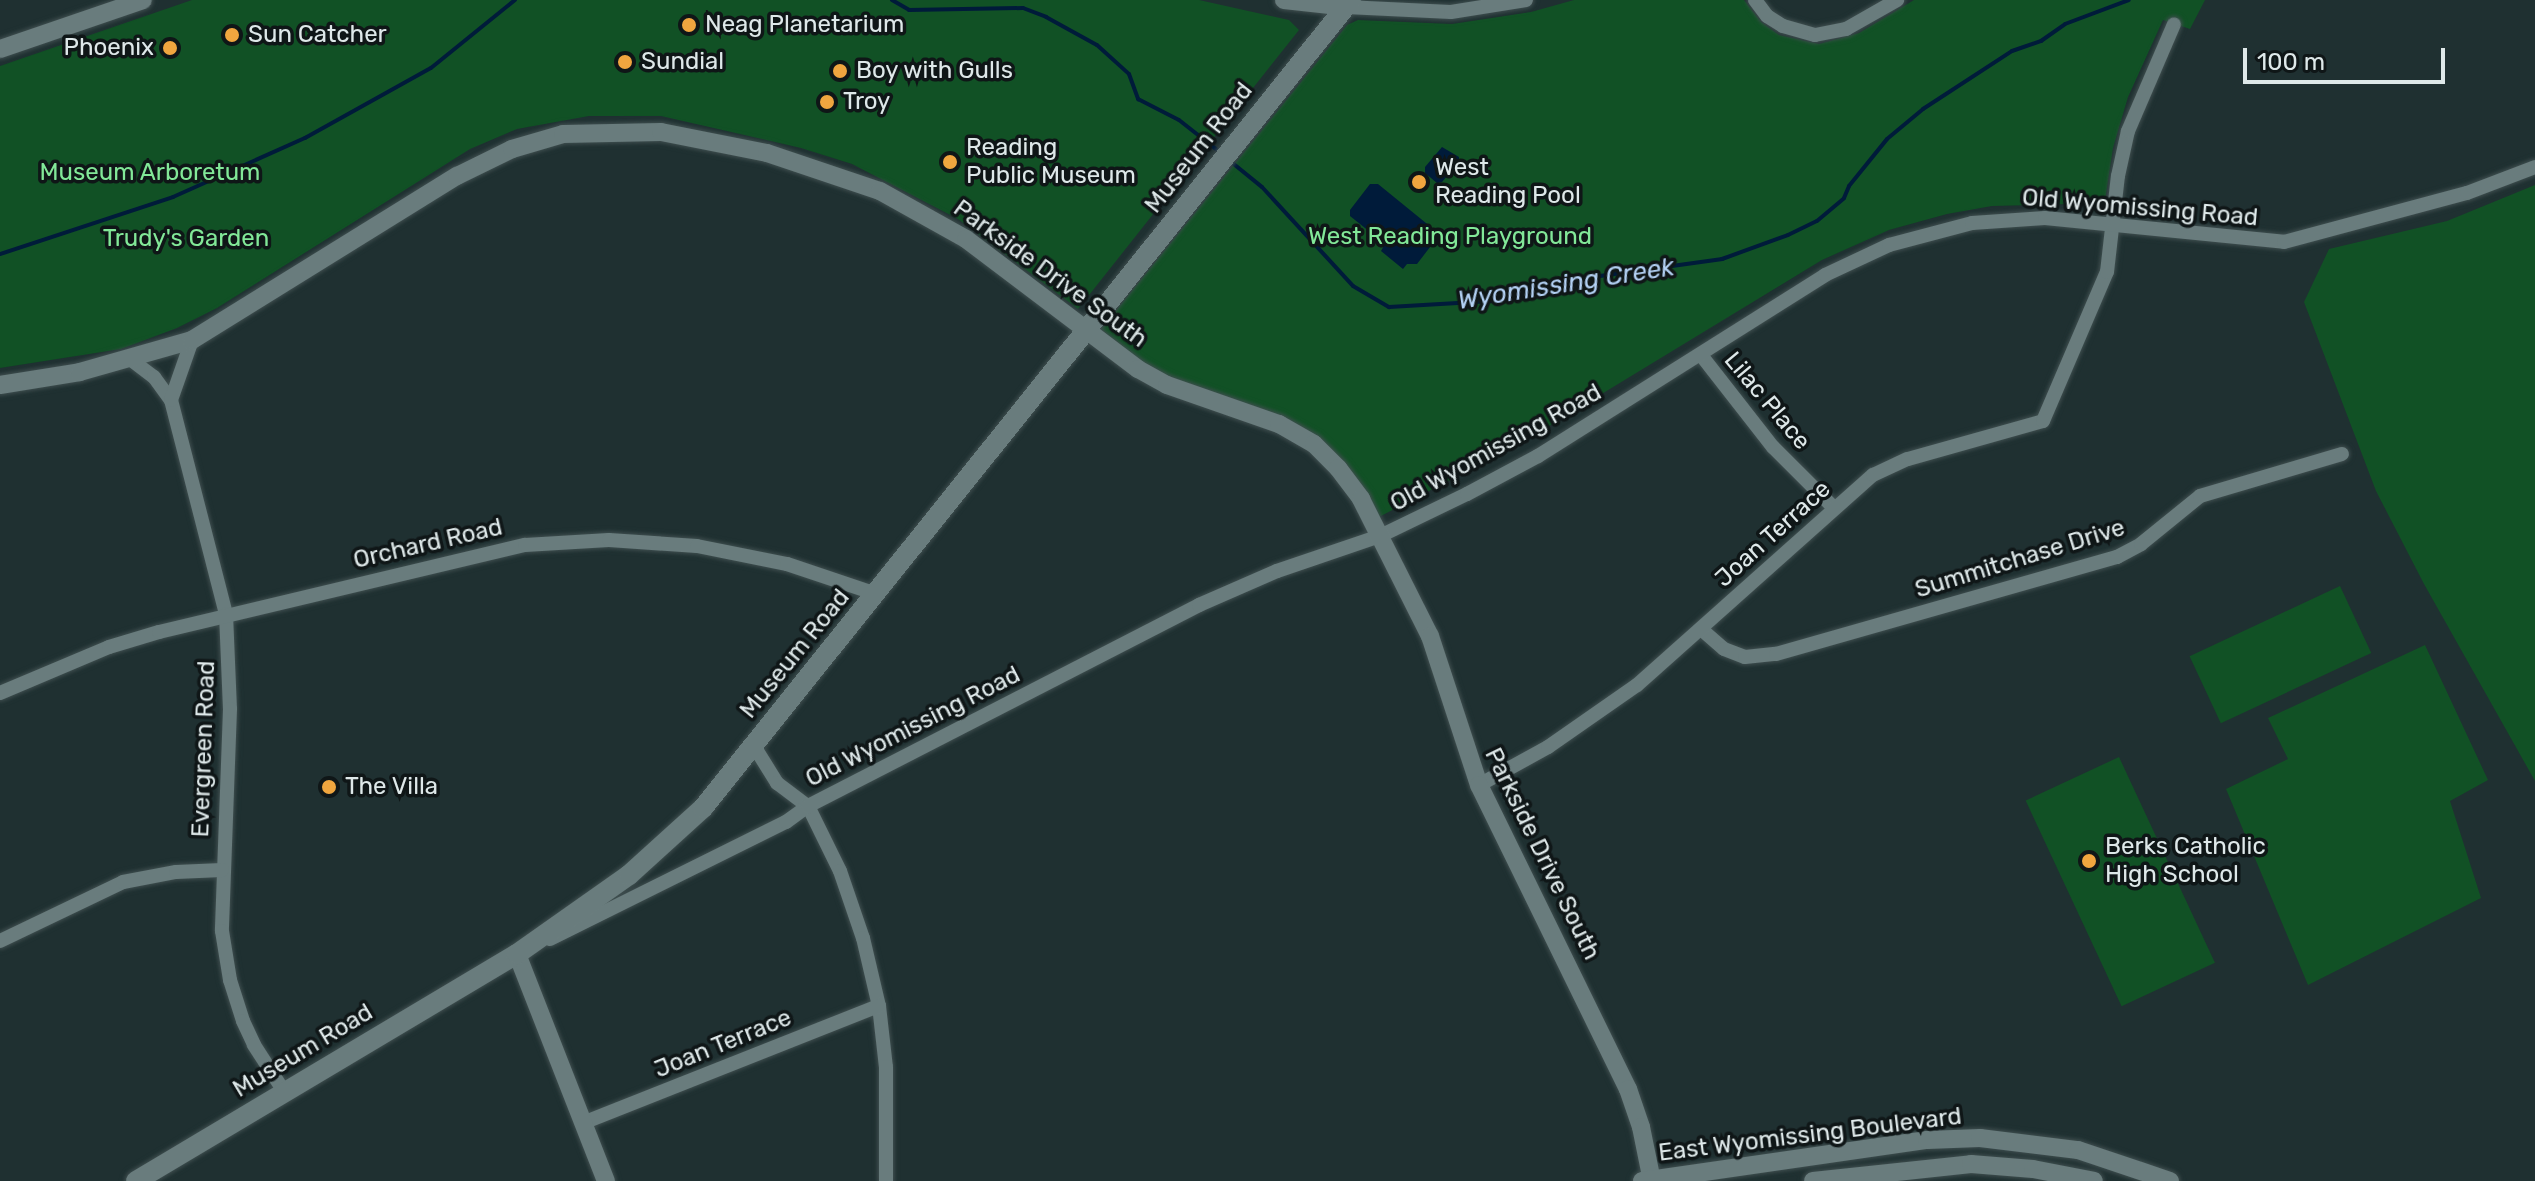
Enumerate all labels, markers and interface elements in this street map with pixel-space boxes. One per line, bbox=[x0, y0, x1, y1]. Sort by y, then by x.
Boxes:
place label: Neag Planetarium bbox=[705, 11, 904, 39]
marker: Neag Planetarium bbox=[680, 16, 698, 34]
place label: Sun Catcher bbox=[248, 21, 387, 49]
marker: Sun Catcher bbox=[223, 26, 241, 44]
scale bar bbox=[2247, 32, 2449, 82]
place label: Phoenix bbox=[63, 34, 154, 62]
marker: Phoenix bbox=[161, 39, 179, 57]
place label: Sundial bbox=[641, 48, 724, 76]
text: 100 m bbox=[2257, 48, 2325, 76]
marker: Sundial bbox=[616, 53, 634, 71]
place label: Boy with Gulls bbox=[856, 57, 1014, 85]
marker: Boy with Gulls bbox=[831, 62, 849, 80]
street label: Museum Road bbox=[1139, 77, 1259, 219]
place label: Troy bbox=[843, 88, 890, 116]
marker: Troy bbox=[818, 93, 836, 111]
place label: Reading Public Museum bbox=[966, 134, 1136, 190]
marker: Reading Public Museum bbox=[941, 153, 959, 171]
place label: West Reading Pool bbox=[1435, 154, 1581, 210]
park label: Museum Arboretum bbox=[39, 159, 261, 187]
marker: West Reading Pool bbox=[1410, 173, 1428, 191]
street label: Old Wyomissing Road bbox=[2021, 183, 2259, 233]
street label: Parkside Drive South bbox=[948, 194, 1152, 354]
park label: West Reading Playground bbox=[1308, 223, 1592, 251]
park label: Trudy's Garden bbox=[103, 225, 269, 253]
water label: Wyomissing Creek bbox=[1455, 251, 1677, 317]
street label: Lilac Place bbox=[1718, 346, 1816, 456]
street label: Old Wyomissing Road bbox=[1385, 378, 1607, 518]
street label: Joan Terrace bbox=[1709, 475, 1837, 593]
street label: Orchard Road bbox=[351, 513, 505, 575]
street label: Summitchase Drive bbox=[1912, 513, 2128, 605]
street label: Museum Road bbox=[734, 584, 856, 724]
street label: Evergreen Road bbox=[187, 660, 221, 838]
street label: Old Wyomissing Road bbox=[801, 660, 1025, 794]
street label: Parkside Drive South bbox=[1478, 743, 1606, 965]
place label: The Villa bbox=[345, 773, 439, 801]
marker: The Villa bbox=[320, 778, 338, 796]
place label: Berks Catholic High School bbox=[2105, 833, 2266, 889]
marker: Berks Catholic High School bbox=[2080, 852, 2098, 870]
street label: Museum Road bbox=[228, 998, 378, 1104]
street label: Joan Terrace bbox=[650, 1003, 796, 1085]
street label: East Wyomissing Boulevard bbox=[1657, 1102, 1963, 1168]

